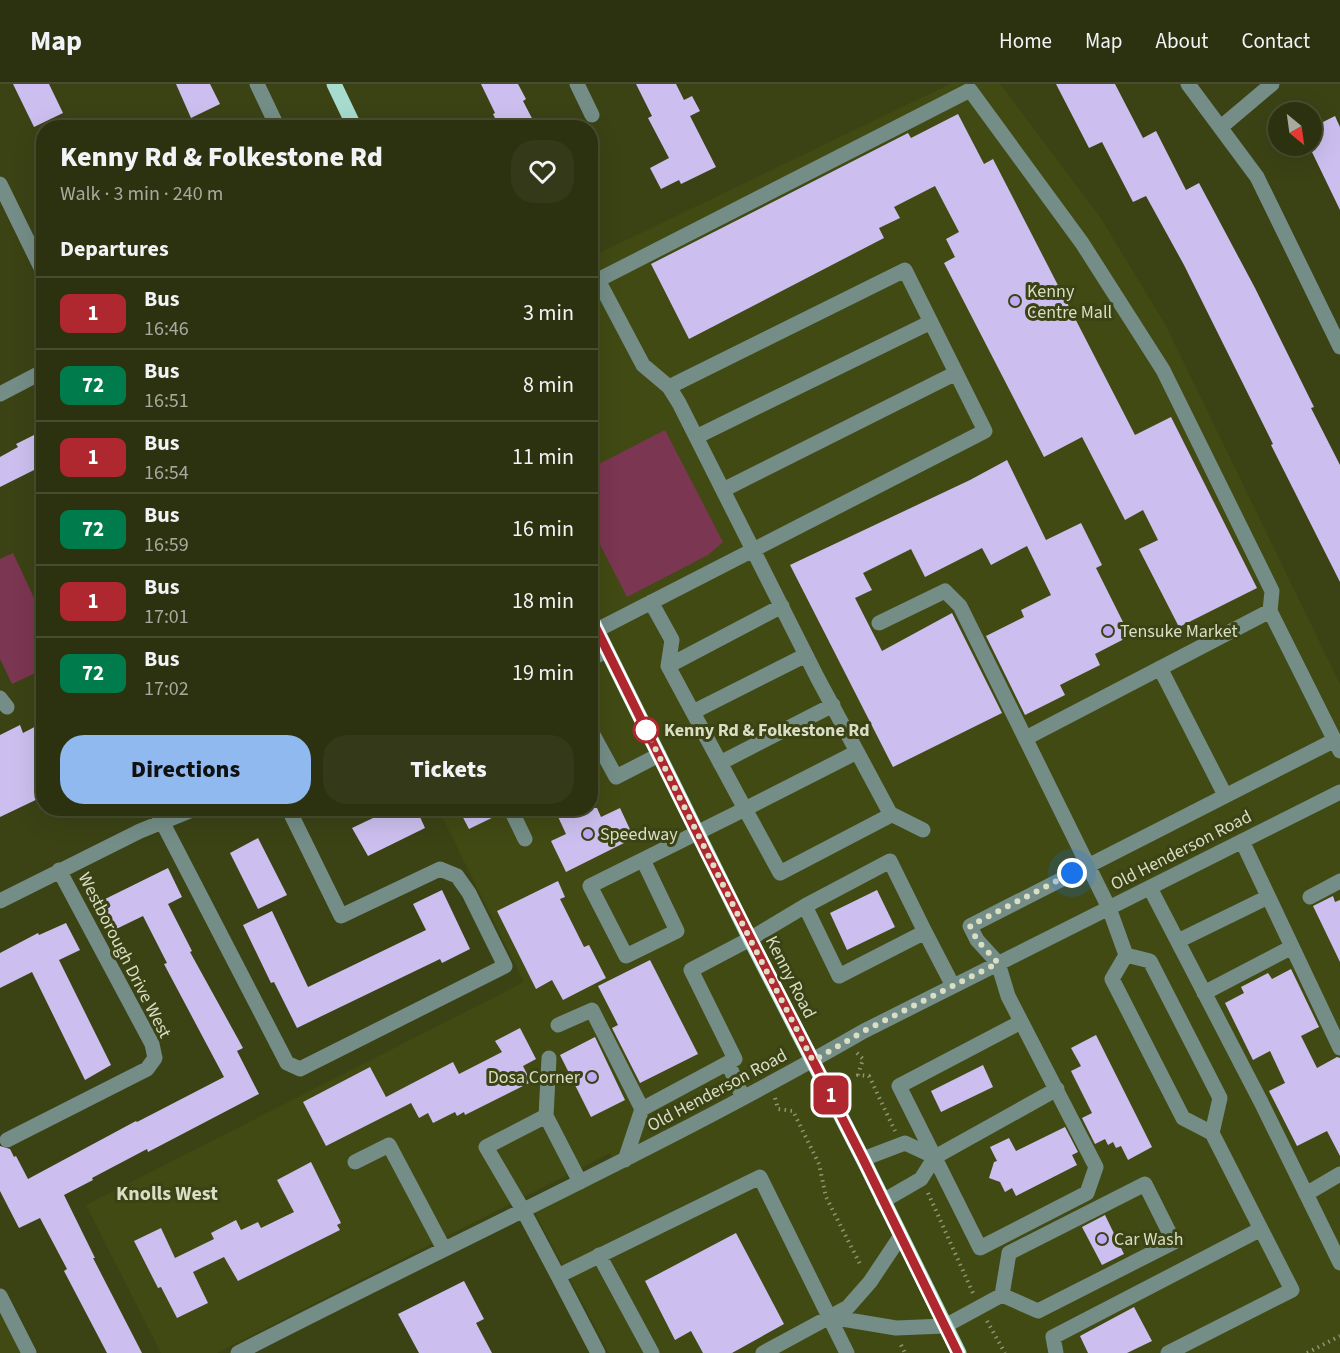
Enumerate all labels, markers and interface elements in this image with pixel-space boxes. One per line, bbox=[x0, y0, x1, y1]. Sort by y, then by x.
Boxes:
text: Map bbox=[30, 21, 82, 61]
text: Home bbox=[999, 26, 1052, 56]
text: Map bbox=[1085, 26, 1123, 56]
text: About bbox=[1156, 26, 1208, 56]
text: Contact bbox=[1241, 26, 1310, 56]
north arrow bbox=[1268, 102, 1322, 156]
map controls bbox=[1268, 102, 1322, 156]
text: Kenny Rd & Folkestone Rd bbox=[60, 137, 383, 177]
button: heart bbox=[511, 140, 574, 203]
text: Walk · 3 min · 240 m bbox=[60, 180, 223, 208]
text: Departures bbox=[60, 233, 169, 265]
place label: Kenny Centre Mall bbox=[1027, 279, 1112, 325]
text: Bus bbox=[144, 283, 180, 315]
marker: Kenny Centre Mall bbox=[1008, 294, 1022, 308]
text: 3 min bbox=[523, 297, 574, 329]
text: 1 bbox=[87, 298, 99, 328]
text: 16:46 bbox=[144, 315, 189, 343]
text: Bus bbox=[144, 355, 180, 387]
text: 8 min bbox=[523, 369, 574, 401]
text: 72 bbox=[82, 370, 104, 400]
text: 16:51 bbox=[144, 387, 189, 415]
text: Bus bbox=[144, 427, 180, 459]
text: 11 min bbox=[512, 441, 574, 473]
text: 1 bbox=[87, 442, 99, 472]
text: 16:54 bbox=[144, 459, 189, 487]
text: Bus bbox=[144, 499, 180, 531]
text: 16 min bbox=[512, 513, 574, 545]
text: 72 bbox=[82, 514, 104, 544]
text: 16:59 bbox=[144, 531, 189, 559]
text: Bus bbox=[144, 571, 180, 603]
text: 18 min bbox=[512, 585, 574, 617]
text: 1 bbox=[87, 586, 99, 616]
text: 17:01 bbox=[144, 603, 189, 631]
place label: Tensuke Market bbox=[1120, 619, 1238, 644]
marker: Tensuke Market bbox=[1101, 624, 1115, 638]
text: Bus bbox=[144, 643, 180, 675]
text: 19 min bbox=[512, 657, 574, 689]
text: 72 bbox=[82, 658, 104, 688]
text: 17:02 bbox=[144, 675, 189, 703]
marker: Kenny Rd & Folkestone Rd bbox=[633, 717, 659, 743]
place label: Kenny Rd & Folkestone Rd bbox=[664, 718, 870, 743]
button: Directions bbox=[60, 735, 311, 804]
button: Tickets bbox=[323, 735, 574, 804]
street label: Old Henderson Road bbox=[1106, 804, 1256, 897]
place label: Speedway bbox=[600, 822, 678, 847]
marker: Speedway bbox=[581, 827, 595, 841]
your location bbox=[1057, 858, 1087, 888]
street label: Westborough Drive West bbox=[72, 868, 177, 1042]
street label: Kenny Road bbox=[759, 932, 822, 1023]
street label: Old Henderson Road bbox=[643, 1043, 792, 1138]
place label: Dosa Corner bbox=[488, 1065, 581, 1090]
marker: Dosa Corner bbox=[585, 1070, 599, 1084]
line badge: 1 bbox=[812, 1076, 850, 1114]
text: 1 bbox=[825, 1080, 837, 1110]
district label: Knolls West bbox=[116, 1180, 218, 1208]
place label: Car Wash bbox=[1114, 1227, 1183, 1252]
marker: Car Wash bbox=[1095, 1232, 1109, 1246]

